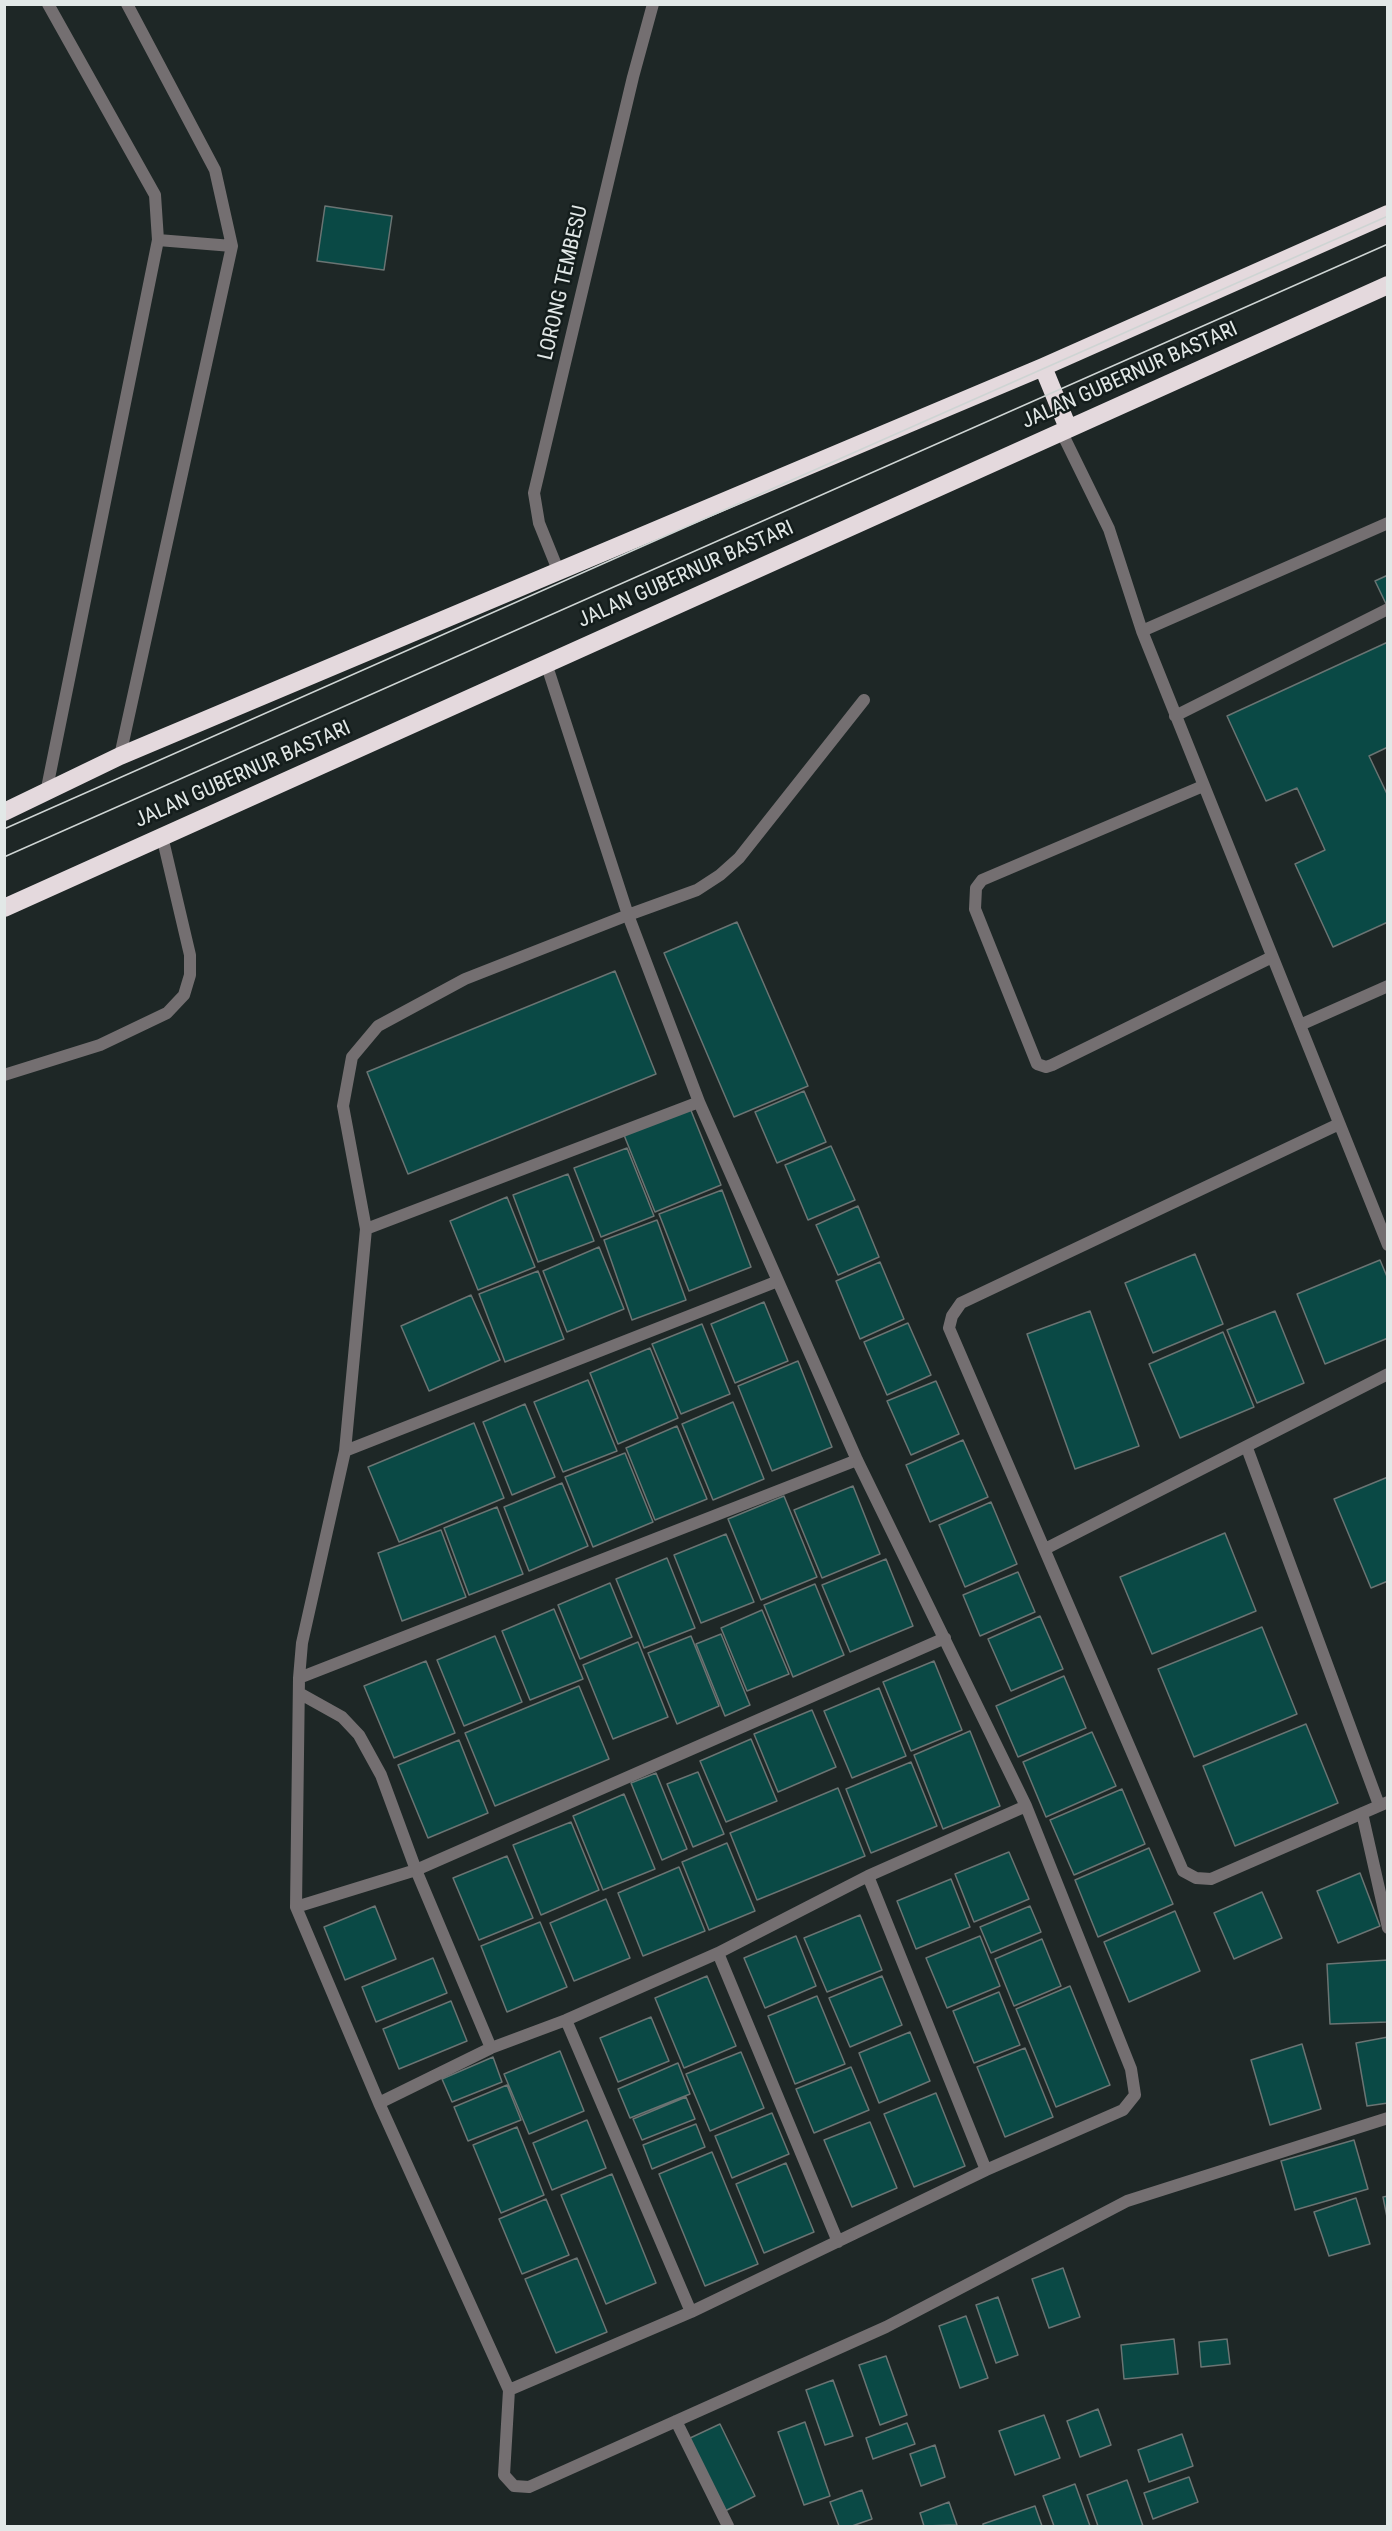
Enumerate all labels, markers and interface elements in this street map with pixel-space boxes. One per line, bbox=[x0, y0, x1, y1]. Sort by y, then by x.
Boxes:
street label: LORONG TEMBESU bbox=[534, 203, 594, 363]
street label: JALAN GUBERNUR BASTARI bbox=[1018, 317, 1242, 435]
street label: JALAN GUBERNUR BASTARI bbox=[574, 516, 798, 634]
street label: JALAN GUBERNUR BASTARI bbox=[131, 716, 355, 834]

